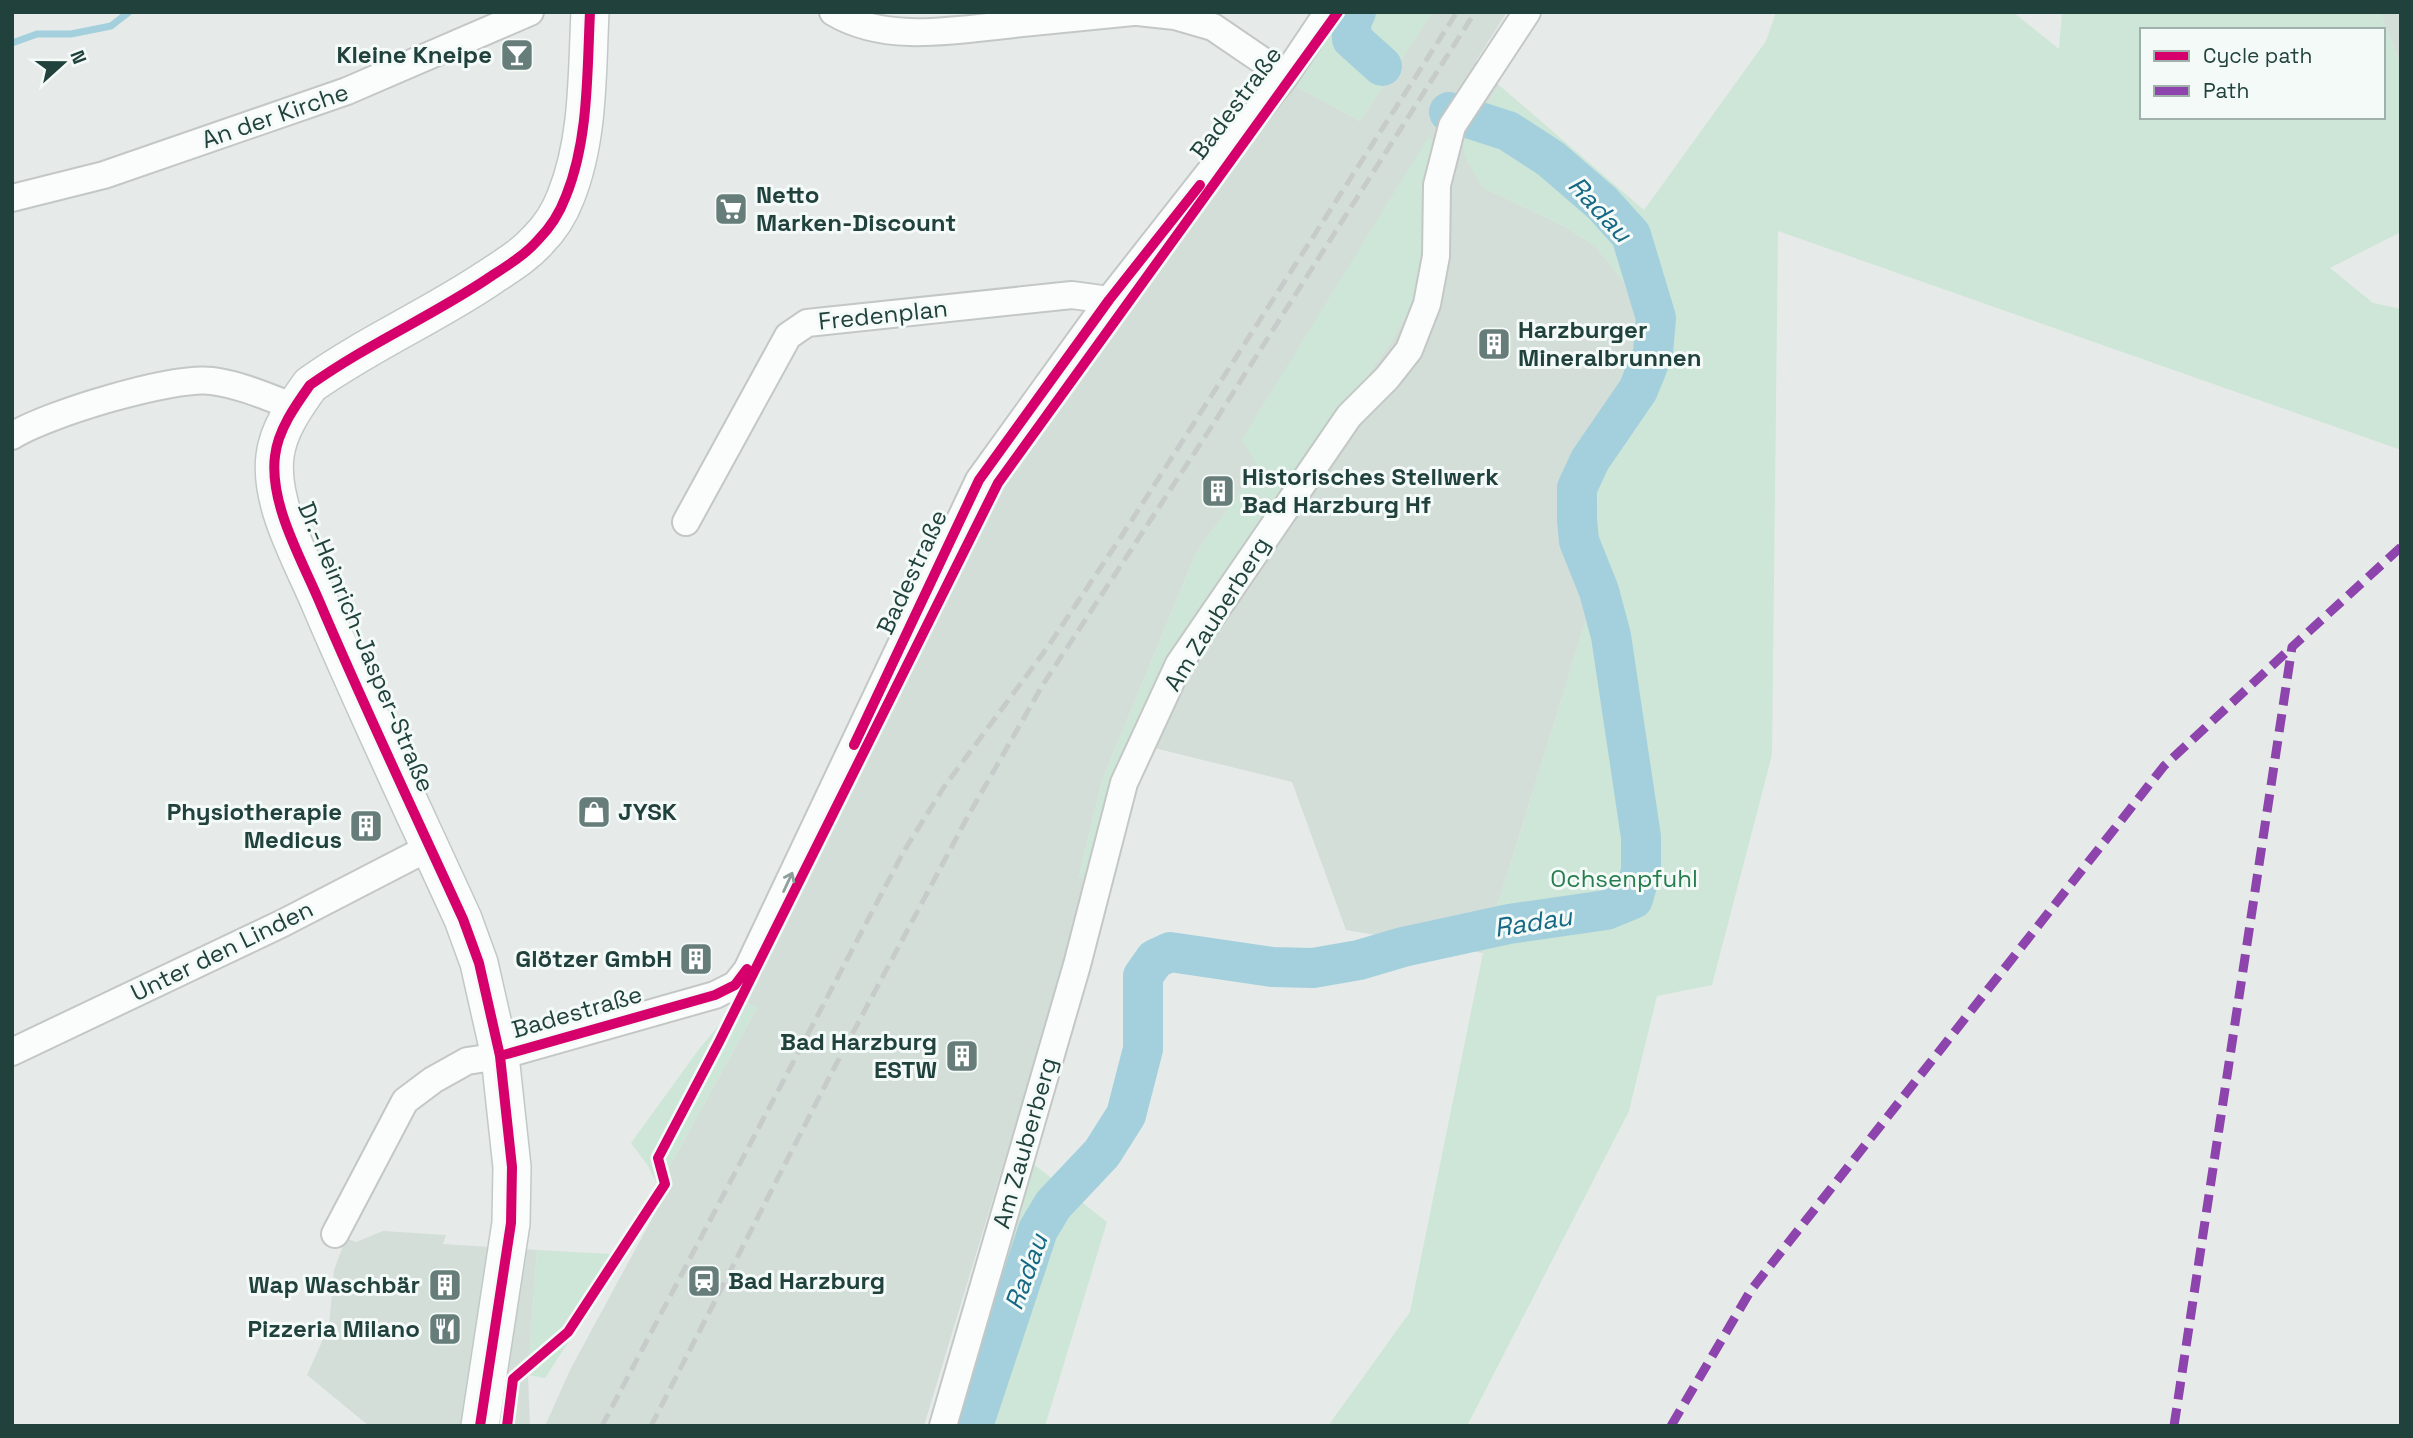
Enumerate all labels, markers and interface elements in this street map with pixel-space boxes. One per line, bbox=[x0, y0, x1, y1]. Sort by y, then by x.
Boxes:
north arrow bbox=[28, 28, 98, 98]
legend bbox=[2140, 28, 2385, 119]
bar icon: Kleine Kneipe bbox=[498, 36, 536, 74]
place label: Kleine Kneipe bbox=[336, 39, 492, 70]
street label: Badestraße bbox=[1183, 40, 1288, 166]
text: Cycle path bbox=[2203, 42, 2312, 69]
text: N bbox=[64, 47, 92, 68]
street label: An der Kirche bbox=[197, 76, 352, 155]
text: Path bbox=[2203, 77, 2249, 104]
water label: Radau bbox=[1561, 169, 1640, 250]
place label: Netto Marken-Discount bbox=[756, 179, 956, 238]
supermarket icon: Netto Marken-Discount bbox=[712, 190, 750, 228]
street label: Fredenplan bbox=[817, 292, 949, 337]
place label: Harzburger Mineralbrunnen bbox=[1518, 314, 1701, 373]
building icon: Harzburger Mineralbrunnen bbox=[1475, 325, 1513, 363]
place label: Historisches Stellwerk Bad Harzburg Hf bbox=[1242, 461, 1499, 520]
building icon: Historisches Stellwerk Bad Harzburg Hf bbox=[1199, 472, 1237, 510]
street label: Dr.-Heinrich-Jasper-Straße bbox=[291, 497, 442, 797]
street label: Badestraße bbox=[869, 504, 954, 639]
street label: Am Zauberberg bbox=[1157, 531, 1276, 697]
shop icon: JYSK bbox=[575, 793, 613, 831]
place label: Physiotherapie Medicus bbox=[167, 796, 342, 855]
place label: JYSK bbox=[618, 796, 677, 827]
building icon: Physiotherapie Medicus bbox=[347, 807, 385, 845]
park label: Ochsenpfuhl bbox=[1550, 863, 1698, 894]
one-way arrow bbox=[782, 872, 796, 893]
street label: Unter den Linden bbox=[126, 893, 318, 1008]
water label: Radau bbox=[1492, 899, 1575, 945]
building icon: Glötzer GmbH bbox=[677, 940, 715, 978]
place label: Glötzer GmbH bbox=[515, 943, 672, 974]
street label: Badestraße bbox=[508, 978, 646, 1045]
place label: Bad Harzburg ESTW bbox=[780, 1026, 937, 1085]
building icon: Bad Harzburg ESTW bbox=[943, 1037, 981, 1075]
street label: Am Zauberberg bbox=[985, 1054, 1064, 1232]
water label: Radau bbox=[997, 1228, 1056, 1315]
station icon: Bad Harzburg bbox=[685, 1262, 723, 1300]
place label: Bad Harzburg bbox=[728, 1265, 885, 1296]
building icon: Wap Waschbär bbox=[426, 1266, 464, 1304]
place label: Wap Waschbär bbox=[248, 1269, 420, 1300]
restaurant icon: Pizzeria Milano bbox=[426, 1310, 464, 1348]
place label: Pizzeria Milano bbox=[247, 1313, 420, 1344]

